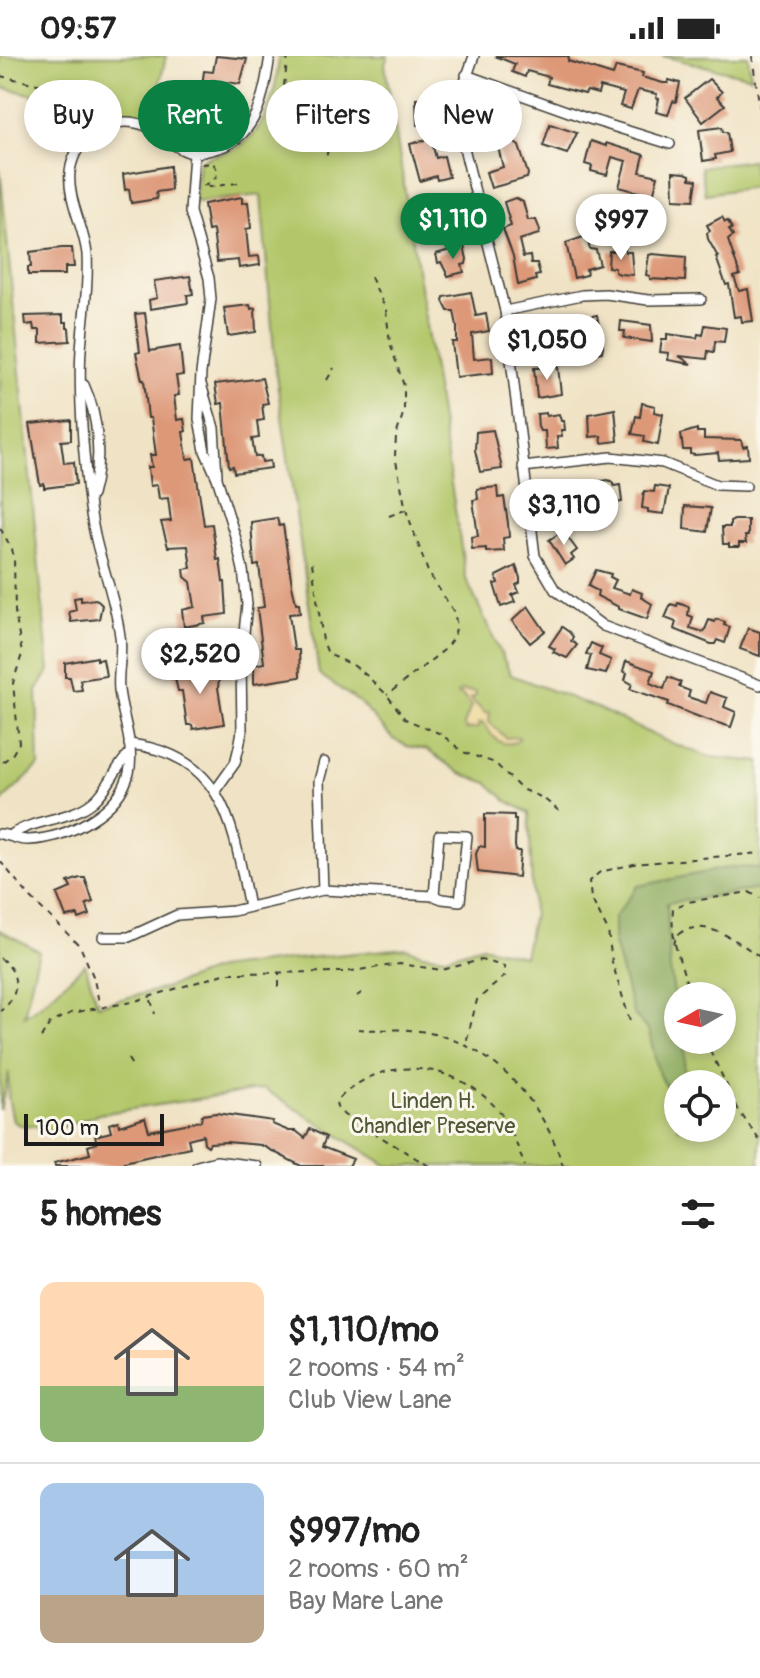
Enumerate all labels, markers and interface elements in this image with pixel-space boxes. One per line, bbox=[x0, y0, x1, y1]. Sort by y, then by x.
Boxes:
text: 09:57 bbox=[40, 10, 116, 47]
chip: Buy bbox=[24, 80, 122, 152]
chip: Rent bbox=[138, 80, 250, 152]
chip: Filters bbox=[266, 80, 398, 152]
chip: New bbox=[414, 80, 522, 152]
pin: $1,110 bbox=[388, 193, 518, 261]
pin: $997 bbox=[574, 194, 668, 262]
text: $1,110 bbox=[419, 203, 487, 235]
text: $997 bbox=[594, 204, 648, 236]
pin: $1,050 bbox=[482, 314, 612, 382]
text: $1,050 bbox=[507, 324, 587, 356]
pin: $3,110 bbox=[499, 479, 629, 547]
text: $3,110 bbox=[527, 489, 601, 521]
pin: $2,520 bbox=[135, 628, 265, 696]
text: $2,520 bbox=[159, 638, 241, 670]
north arrow bbox=[664, 982, 736, 1054]
map controls bbox=[664, 982, 736, 1142]
button: locate bbox=[664, 1070, 736, 1142]
park label: Linden H. Chandler Preserve bbox=[351, 1087, 515, 1140]
scale bar bbox=[24, 1110, 164, 1146]
text: 100 m bbox=[36, 1114, 99, 1142]
icon: filters bbox=[676, 1192, 720, 1236]
text: 5 homes bbox=[40, 1193, 161, 1236]
text: $1,110/mo bbox=[288, 1309, 439, 1352]
icon: home bbox=[104, 1314, 200, 1410]
text: 2 rooms · 54 m² bbox=[288, 1352, 465, 1384]
text: Club View Lane bbox=[288, 1384, 451, 1416]
text: $997/mo bbox=[288, 1510, 420, 1553]
icon: home bbox=[104, 1515, 200, 1611]
text: 2 rooms · 60 m² bbox=[288, 1553, 469, 1585]
text: Bay Mare Lane bbox=[288, 1585, 443, 1617]

